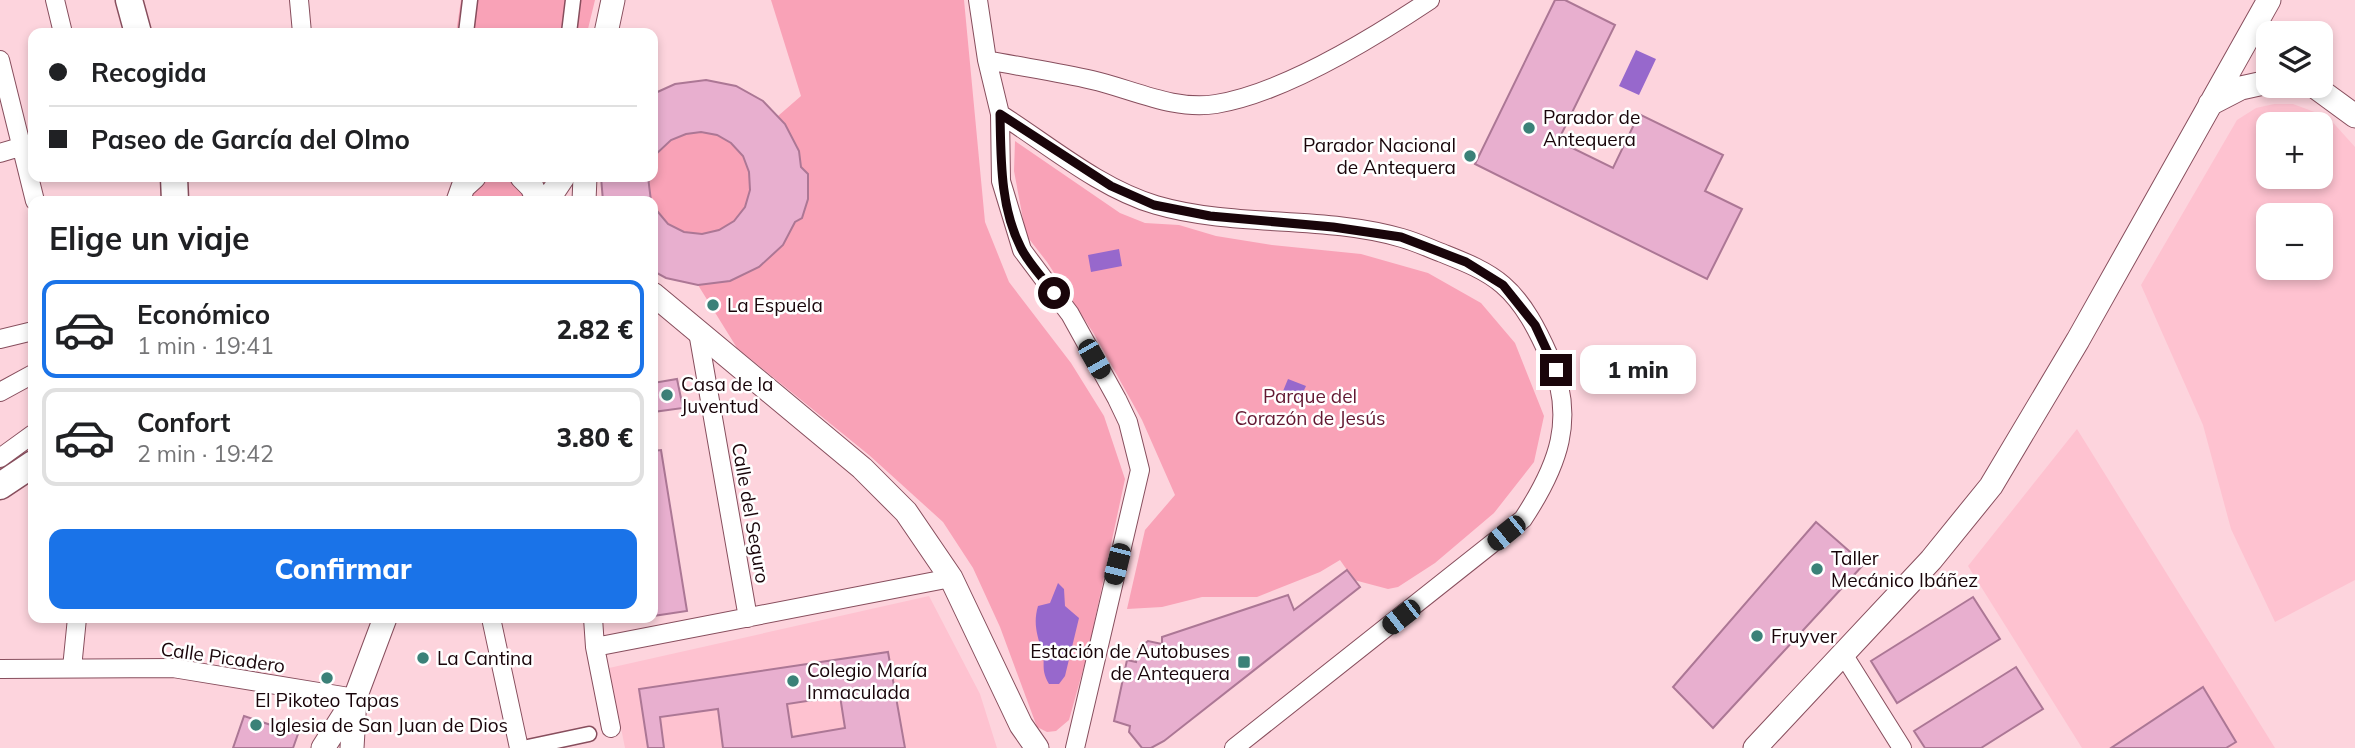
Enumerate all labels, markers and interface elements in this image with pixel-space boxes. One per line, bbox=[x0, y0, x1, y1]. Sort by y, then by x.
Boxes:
map controls bbox=[2256, 21, 2333, 280]
button: layers bbox=[2256, 21, 2333, 98]
text: Recogida bbox=[91, 56, 207, 89]
place label: Parador de Antequera bbox=[1543, 105, 1640, 151]
button: + bbox=[2256, 112, 2333, 189]
marker: Parador de Antequera bbox=[1521, 120, 1537, 136]
text: Paseo de García del Olmo bbox=[91, 123, 410, 156]
place label: Parador Nacional de Antequera bbox=[1303, 133, 1456, 179]
marker: Parador Nacional de Antequera bbox=[1462, 148, 1478, 164]
button: − bbox=[2256, 203, 2333, 280]
text: Elige un viaje bbox=[49, 218, 250, 258]
route start bbox=[1038, 277, 1070, 309]
place label: La Espuela bbox=[727, 293, 823, 317]
marker: La Espuela bbox=[705, 297, 721, 313]
icon: car bbox=[53, 298, 116, 361]
text: Económico bbox=[137, 298, 270, 331]
text: 2.82 € bbox=[557, 313, 633, 346]
text: 1 min · 19:41 bbox=[137, 331, 274, 360]
car bbox=[1075, 336, 1114, 382]
callout: 1 min bbox=[1580, 346, 1696, 394]
route end bbox=[1540, 354, 1572, 386]
text: 1 min bbox=[1607, 355, 1669, 384]
place label: Casa de la Juventud bbox=[681, 372, 774, 418]
park label: Parque del Corazón de Jesús bbox=[1234, 384, 1386, 430]
marker: Casa de la Juventud bbox=[659, 387, 675, 403]
icon: car bbox=[53, 406, 116, 469]
text: Confort bbox=[137, 406, 230, 439]
text: 3.80 € bbox=[557, 421, 633, 454]
text: 2 min · 19:42 bbox=[137, 439, 274, 468]
street label: Calle del Seguro bbox=[727, 441, 775, 585]
car bbox=[1484, 512, 1529, 554]
button: Confirmar bbox=[49, 529, 637, 609]
car bbox=[1102, 541, 1133, 587]
place label: Taller Mecánico Ibáñez bbox=[1831, 546, 1978, 592]
marker: Taller Mecánico Ibáñez bbox=[1809, 561, 1825, 577]
car bbox=[1378, 596, 1425, 638]
place label: Fruyver bbox=[1771, 624, 1837, 648]
marker: Fruyver bbox=[1749, 628, 1765, 644]
street label: Calle Picadero bbox=[159, 636, 287, 678]
place label: Estación de Autobuses de Antequera bbox=[1030, 639, 1230, 685]
place label: La Cantina bbox=[437, 646, 533, 670]
marker: La Cantina bbox=[415, 650, 431, 666]
marker: Estación de Autobuses de Antequera bbox=[1236, 654, 1252, 670]
place label: Colegio María Inmaculada bbox=[807, 658, 927, 704]
marker: El Pikoteo Tapas bbox=[319, 670, 335, 686]
marker: Colegio María Inmaculada bbox=[785, 673, 801, 689]
place label: El Pikoteo Tapas bbox=[255, 688, 399, 712]
place label: Iglesia de San Juan de Dios bbox=[270, 713, 508, 737]
marker: Iglesia de San Juan de Dios bbox=[248, 717, 264, 733]

